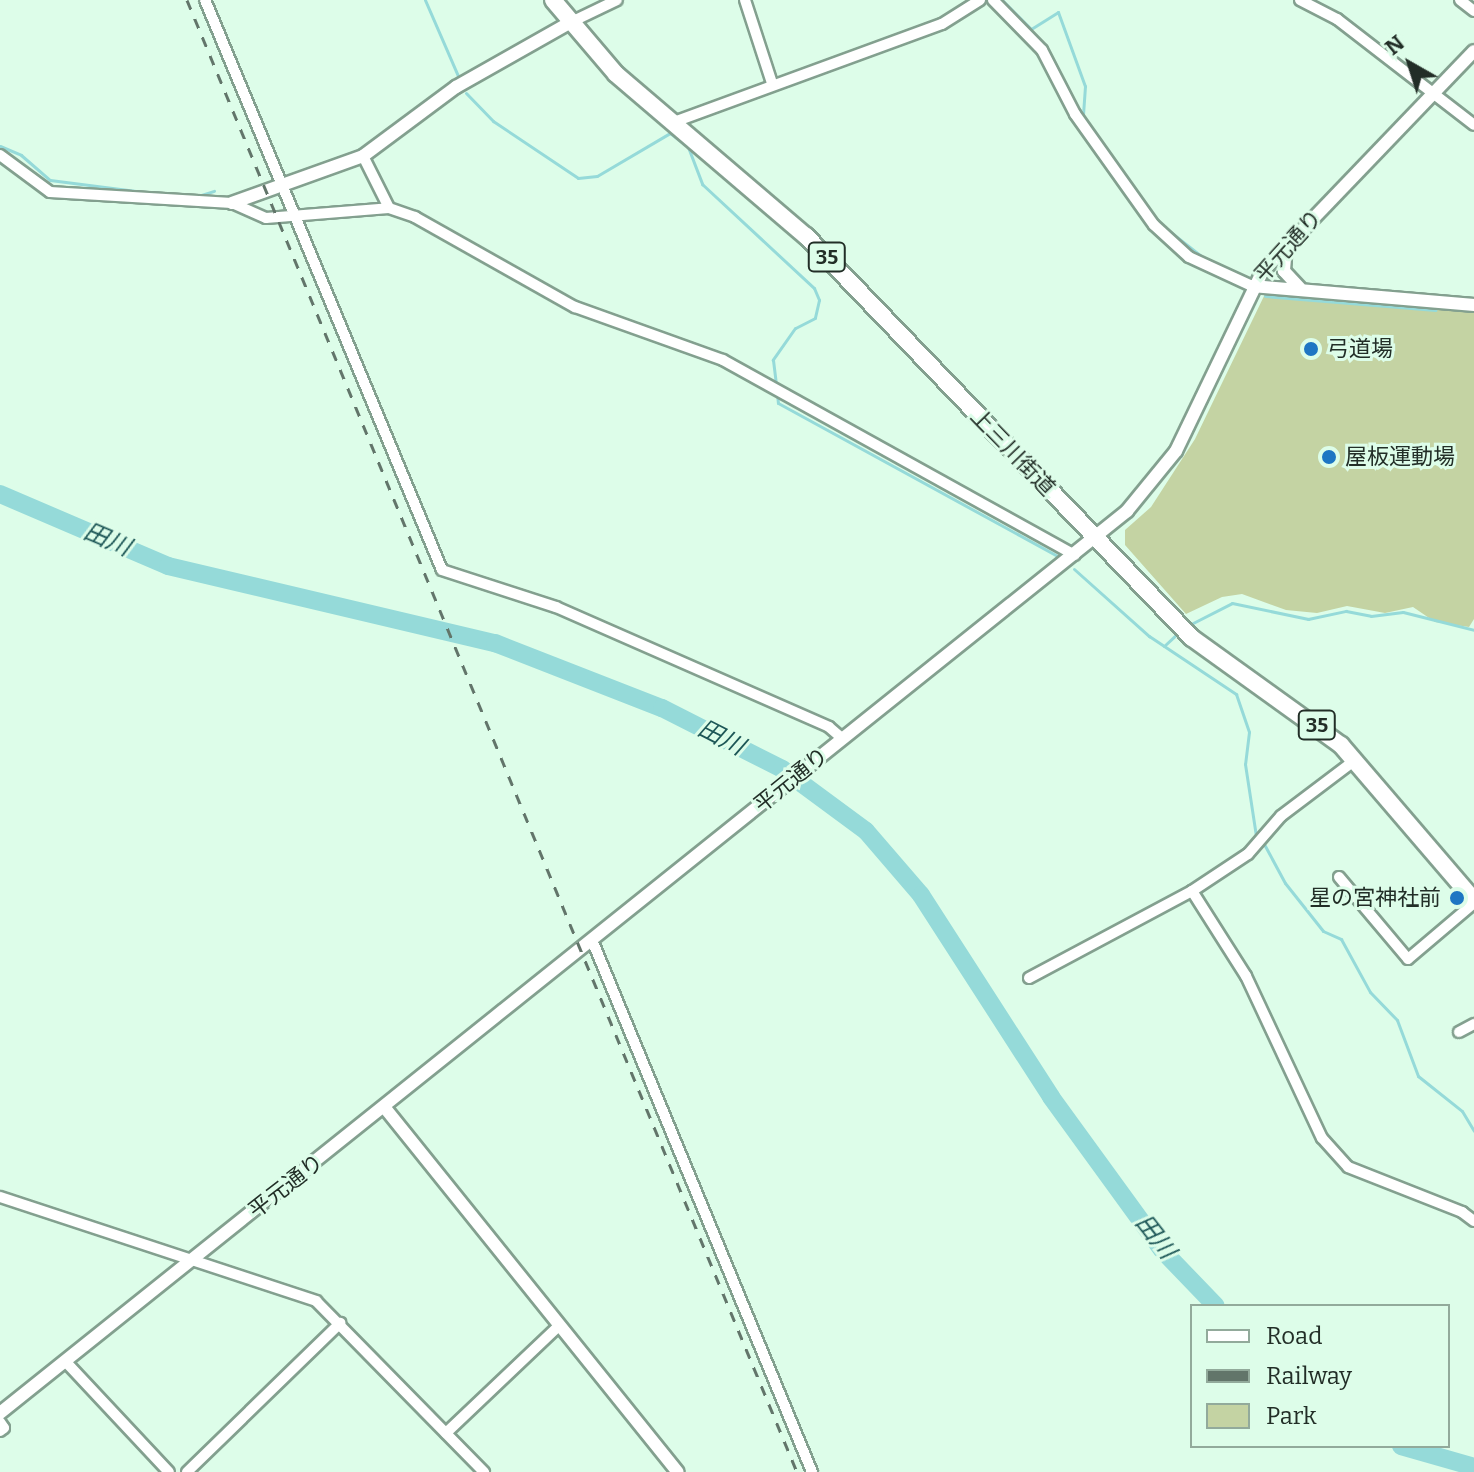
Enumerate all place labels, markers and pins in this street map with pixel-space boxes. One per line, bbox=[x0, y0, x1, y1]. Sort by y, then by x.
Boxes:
place label: 弓道場 bbox=[1327, 336, 1393, 362]
marker: 弓道場 bbox=[1302, 340, 1320, 358]
place label: 屋板運動場 bbox=[1345, 444, 1455, 470]
marker: 屋板運動場 bbox=[1320, 448, 1338, 466]
place label: 星の宮神社前 bbox=[1309, 885, 1441, 911]
marker: 星の宮神社前 bbox=[1448, 889, 1466, 907]

